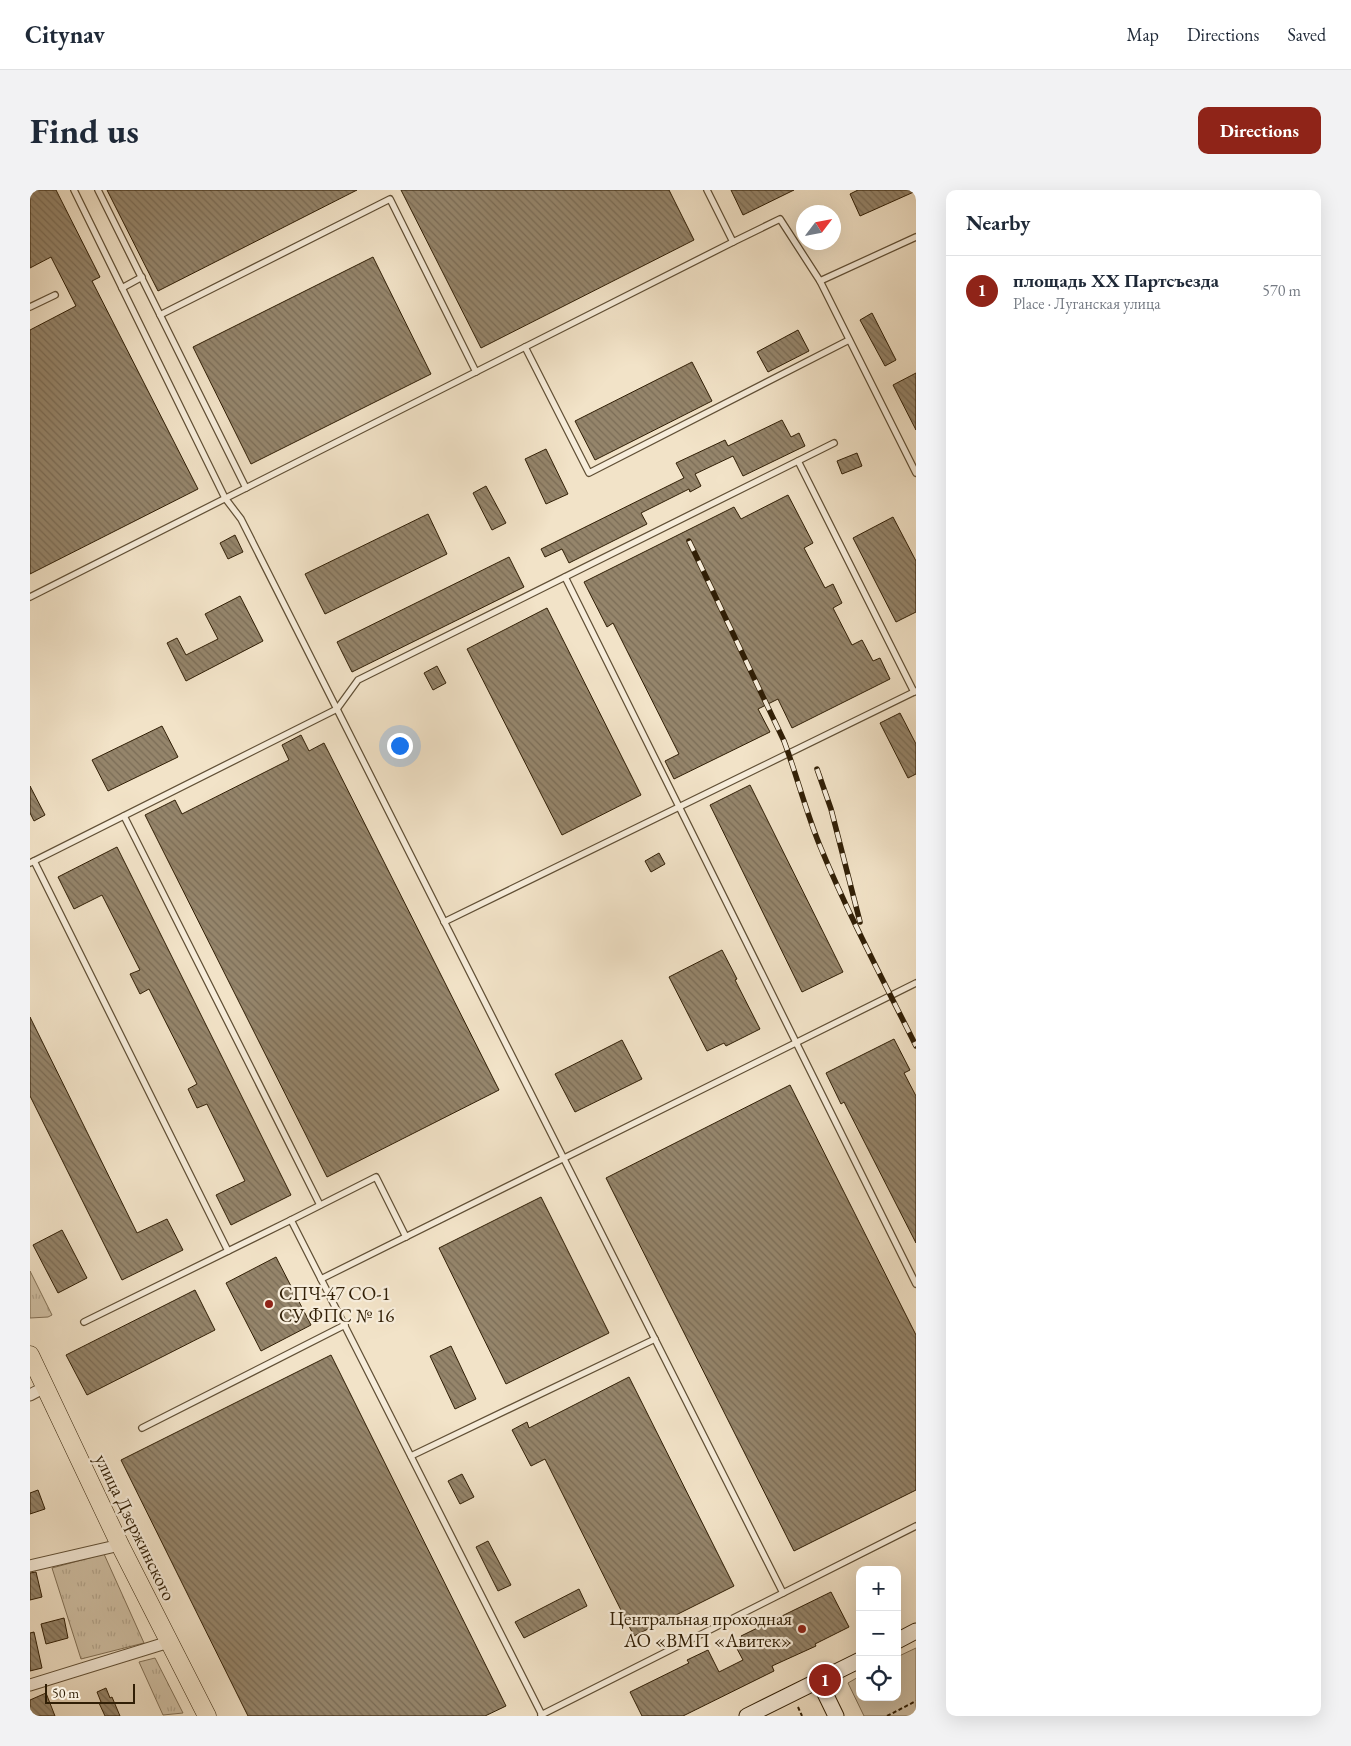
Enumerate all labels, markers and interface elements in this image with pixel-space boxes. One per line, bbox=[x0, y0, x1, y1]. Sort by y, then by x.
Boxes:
text: Citynav bbox=[25, 19, 105, 50]
text: Map bbox=[1127, 23, 1159, 46]
text: Directions bbox=[1187, 23, 1259, 46]
text: Saved bbox=[1287, 23, 1326, 46]
button: Directions bbox=[1198, 107, 1321, 154]
text: Find us bbox=[30, 108, 139, 153]
north arrow bbox=[796, 205, 841, 250]
text: Nearby bbox=[966, 209, 1030, 236]
text: площадь XX Партсъезда bbox=[1013, 268, 1219, 293]
text: 1 bbox=[978, 280, 986, 301]
text: 570 m bbox=[1262, 280, 1301, 301]
text: Place · Луганская улица bbox=[1013, 293, 1161, 314]
your location bbox=[387, 733, 413, 759]
place label: СПЧ-47 СО-1 СУ ФПС № 16 bbox=[279, 1281, 394, 1328]
marker: СПЧ-47 СО-1 СУ ФПС № 16 bbox=[263, 1298, 275, 1310]
street label: улица Дзержинского bbox=[89, 1450, 182, 1605]
map controls bbox=[856, 1566, 901, 1701]
button: + bbox=[856, 1566, 901, 1611]
place label: Центральная проходная АО «ВМП «Авитек» bbox=[609, 1606, 792, 1653]
button: − bbox=[856, 1611, 901, 1656]
marker: Центральная проходная АО «ВМП «Авитек» bbox=[796, 1623, 808, 1635]
button: locate bbox=[856, 1656, 901, 1701]
pin: 1 bbox=[809, 1661, 841, 1699]
scale bar bbox=[45, 1681, 135, 1704]
text: 50 m bbox=[52, 1684, 79, 1702]

